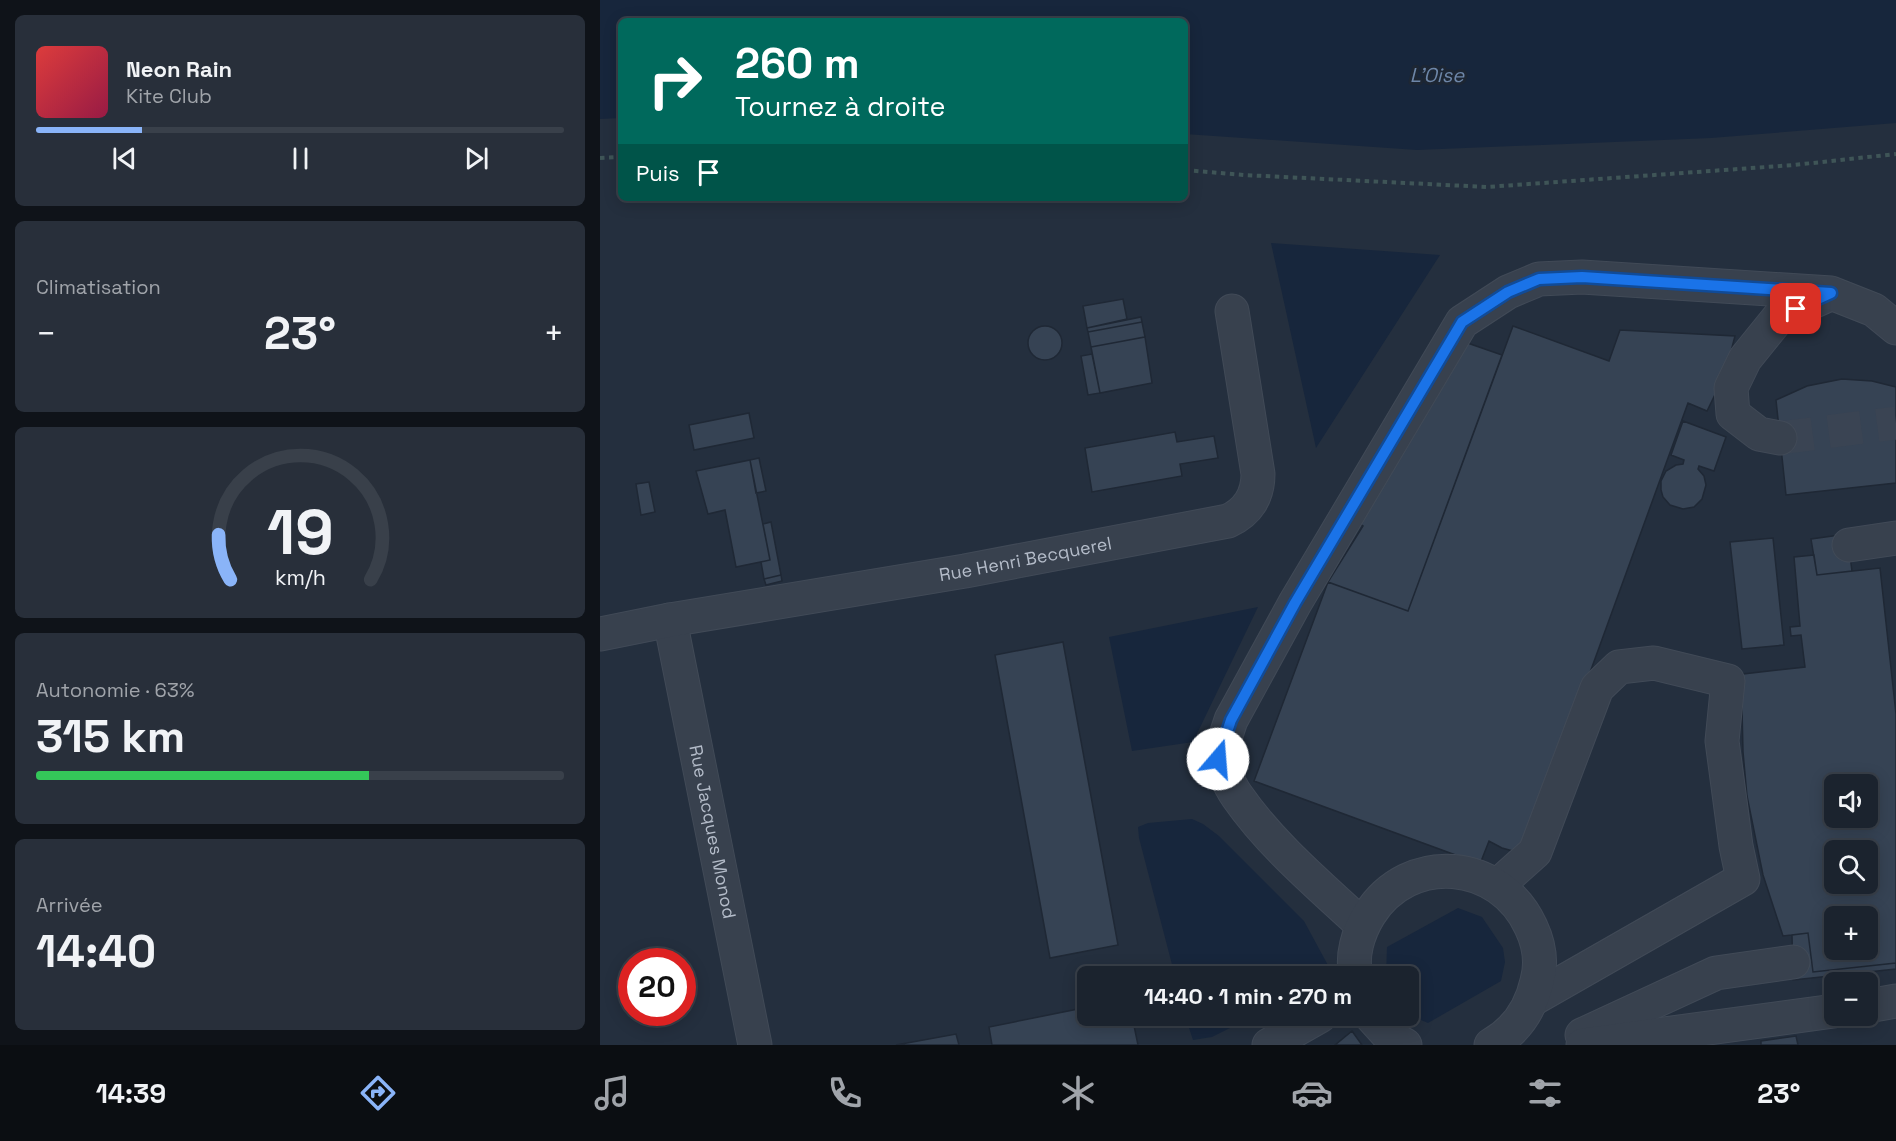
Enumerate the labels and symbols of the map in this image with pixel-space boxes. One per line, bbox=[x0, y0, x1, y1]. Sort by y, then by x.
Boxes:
water label: L’Oise bbox=[1410, 62, 1465, 88]
pin bbox=[1770, 283, 1821, 334]
street label: Rue Henri Becquerel bbox=[937, 531, 1114, 586]
position arrow bbox=[1186, 727, 1250, 791]
street label: Rue Jacques Monod bbox=[684, 743, 741, 921]
speed limit sign: 20 bbox=[618, 948, 696, 1026]

